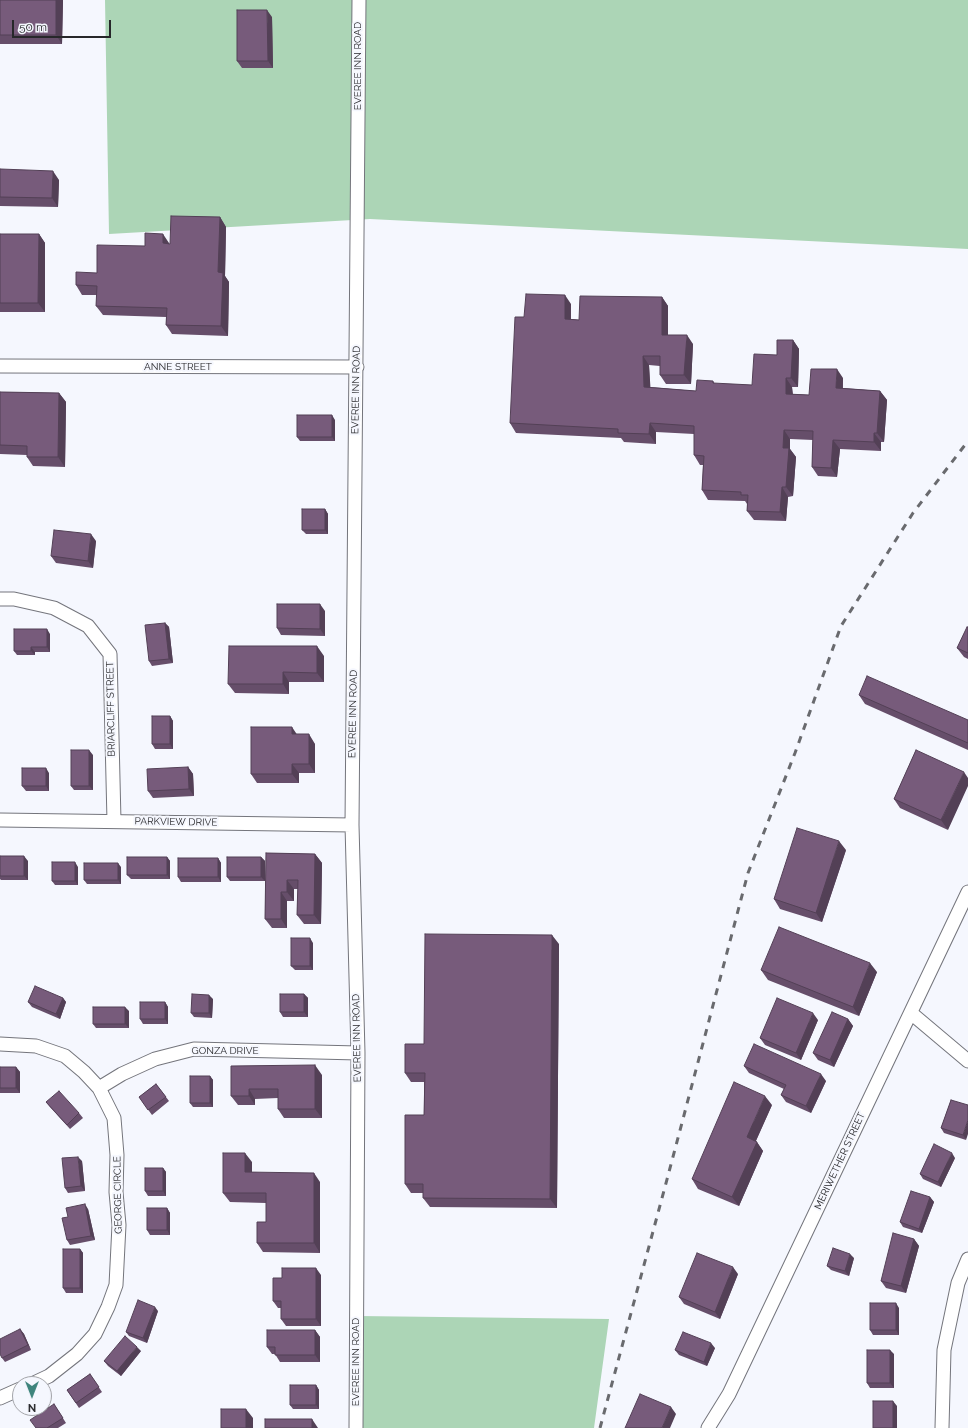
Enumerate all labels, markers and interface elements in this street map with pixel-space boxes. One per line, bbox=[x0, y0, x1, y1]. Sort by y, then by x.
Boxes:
scale bar bbox=[14, 12, 113, 38]
text: 50 m bbox=[19, 20, 47, 34]
street label: EVEREE INN ROAD bbox=[352, 22, 364, 110]
street label: EVEREE INN ROAD bbox=[349, 346, 363, 434]
street label: ANNE STREET bbox=[144, 361, 212, 373]
street label: BRIARCLIFF STREET bbox=[104, 661, 118, 757]
street label: EVEREE INN ROAD bbox=[346, 670, 360, 758]
street label: PARKVIEW DRIVE bbox=[134, 815, 218, 829]
street label: EVEREE INN ROAD bbox=[350, 994, 364, 1082]
street label: GONZA DRIVE bbox=[191, 1045, 259, 1057]
street label: MERIWETHER STREET bbox=[812, 1110, 868, 1212]
street label: GEORGE CIRCLE bbox=[111, 1156, 125, 1234]
street label: EVEREE INN ROAD bbox=[350, 1318, 362, 1406]
north arrow bbox=[12, 1376, 52, 1416]
text: N bbox=[28, 1401, 36, 1414]

